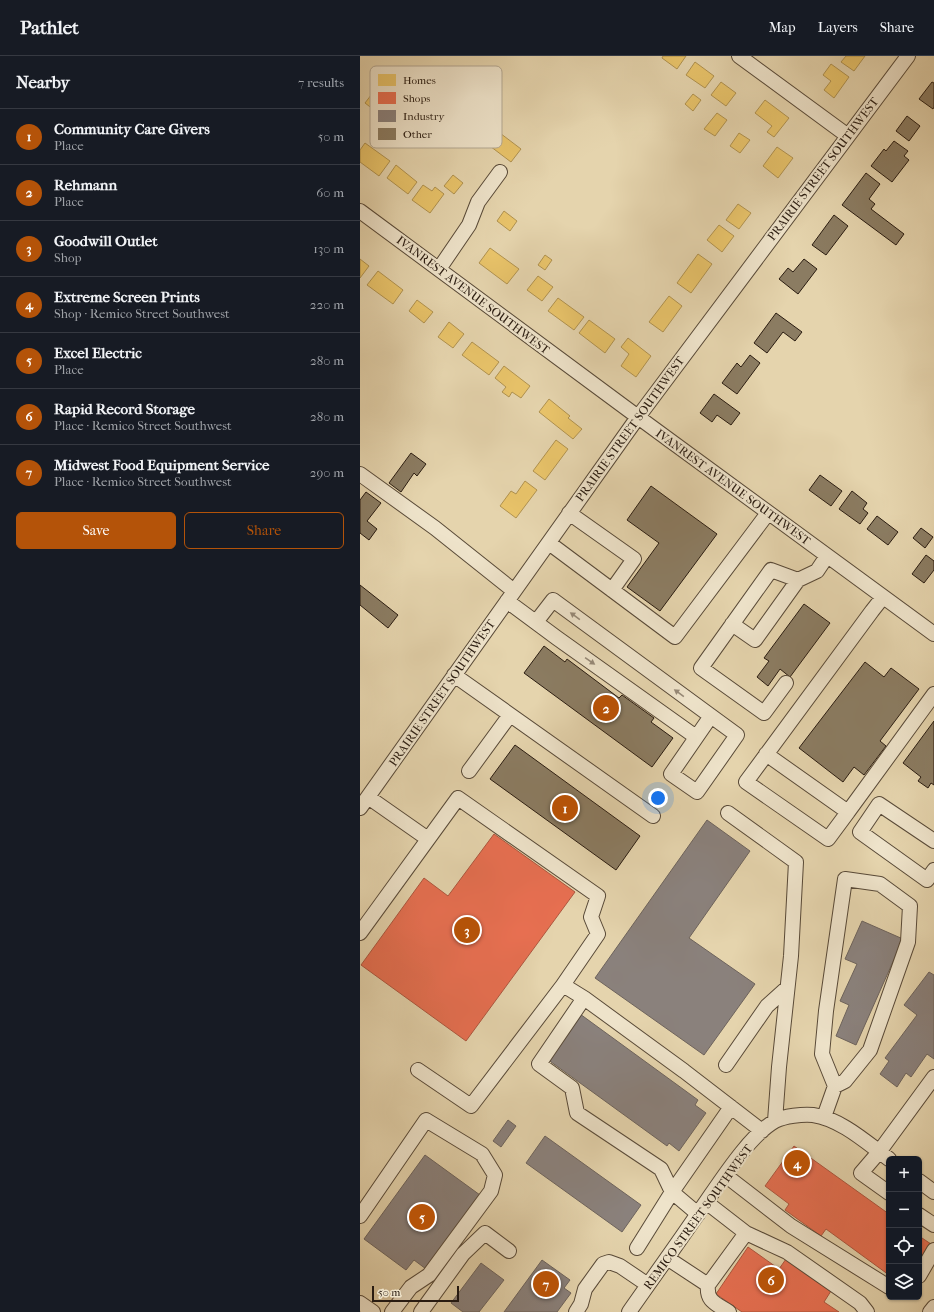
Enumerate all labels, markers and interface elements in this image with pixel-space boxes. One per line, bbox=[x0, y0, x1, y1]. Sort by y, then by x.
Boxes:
text: Pathlet bbox=[20, 17, 79, 39]
text: Map bbox=[769, 19, 796, 36]
text: Layers bbox=[818, 19, 858, 36]
text: Share bbox=[880, 19, 914, 36]
legend bbox=[370, 66, 502, 148]
text: Nearby bbox=[16, 72, 70, 92]
text: Homes bbox=[403, 74, 436, 87]
text: 7 results bbox=[298, 75, 344, 90]
text: Shops bbox=[403, 92, 430, 105]
street label: PRAIRIE STREET SOUTHWEST bbox=[765, 94, 882, 243]
text: Industry bbox=[403, 110, 445, 123]
text: Community Care Givers bbox=[54, 120, 210, 138]
text: Other bbox=[403, 128, 432, 141]
text: 1 bbox=[27, 129, 31, 144]
text: 50 m bbox=[318, 129, 344, 144]
text: Place bbox=[54, 138, 84, 153]
text: Rehmann bbox=[54, 176, 117, 194]
text: 2 bbox=[26, 185, 32, 200]
text: 60 m bbox=[316, 185, 344, 200]
text: Place bbox=[54, 194, 84, 209]
text: Goodwill Outlet bbox=[54, 232, 158, 250]
street label: IVANREST AVENUE SOUTHWEST bbox=[394, 233, 553, 358]
text: 3 bbox=[26, 241, 32, 256]
text: 130 m bbox=[313, 241, 344, 256]
text: Shop bbox=[54, 250, 82, 265]
text: Extreme Screen Prints bbox=[54, 288, 200, 306]
text: 4 bbox=[25, 297, 33, 312]
text: 220 m bbox=[310, 297, 344, 312]
text: Shop · Remico Street Southwest bbox=[54, 306, 230, 321]
text: Excel Electric bbox=[54, 344, 142, 362]
text: 5 bbox=[26, 353, 32, 368]
text: 280 m bbox=[310, 353, 344, 368]
street label: PRAIRIE STREET SOUTHWEST bbox=[573, 353, 688, 504]
text: Place bbox=[54, 362, 84, 377]
text: Rapid Record Storage bbox=[54, 400, 195, 418]
text: 6 bbox=[25, 409, 33, 424]
text: 280 m bbox=[310, 409, 344, 424]
text: Place · Remico Street Southwest bbox=[54, 418, 232, 433]
street label: IVANREST AVENUE SOUTHWEST bbox=[653, 426, 814, 548]
text: Midwest Food Equipment Service bbox=[54, 456, 269, 474]
text: 7 bbox=[26, 465, 32, 480]
text: 290 m bbox=[310, 465, 344, 480]
text: Place · Remico Street Southwest bbox=[54, 474, 232, 489]
button: Save bbox=[16, 512, 176, 549]
button: Share bbox=[184, 512, 344, 549]
one-way arrow bbox=[569, 612, 580, 620]
street label: PRAIRIE STREET SOUTHWEST bbox=[386, 616, 499, 769]
one-way arrow bbox=[584, 657, 595, 665]
one-way arrow bbox=[674, 689, 685, 697]
pin: 2 bbox=[593, 693, 619, 723]
your location bbox=[648, 788, 668, 808]
pin: 1 bbox=[552, 793, 578, 823]
pin: 3 bbox=[454, 915, 480, 945]
street label: REMICO STREET SOUTHWEST bbox=[641, 1141, 756, 1292]
pin: 4 bbox=[784, 1148, 810, 1178]
map controls bbox=[886, 1156, 922, 1300]
button: + bbox=[886, 1156, 922, 1192]
button: − bbox=[886, 1192, 922, 1228]
pin: 5 bbox=[409, 1202, 435, 1232]
button: locate bbox=[886, 1228, 922, 1264]
button: layers bbox=[886, 1264, 922, 1300]
pin: 6 bbox=[758, 1265, 784, 1295]
pin: 7 bbox=[533, 1269, 559, 1299]
scale bar bbox=[372, 1284, 459, 1303]
text: 50 m bbox=[378, 1286, 400, 1299]

